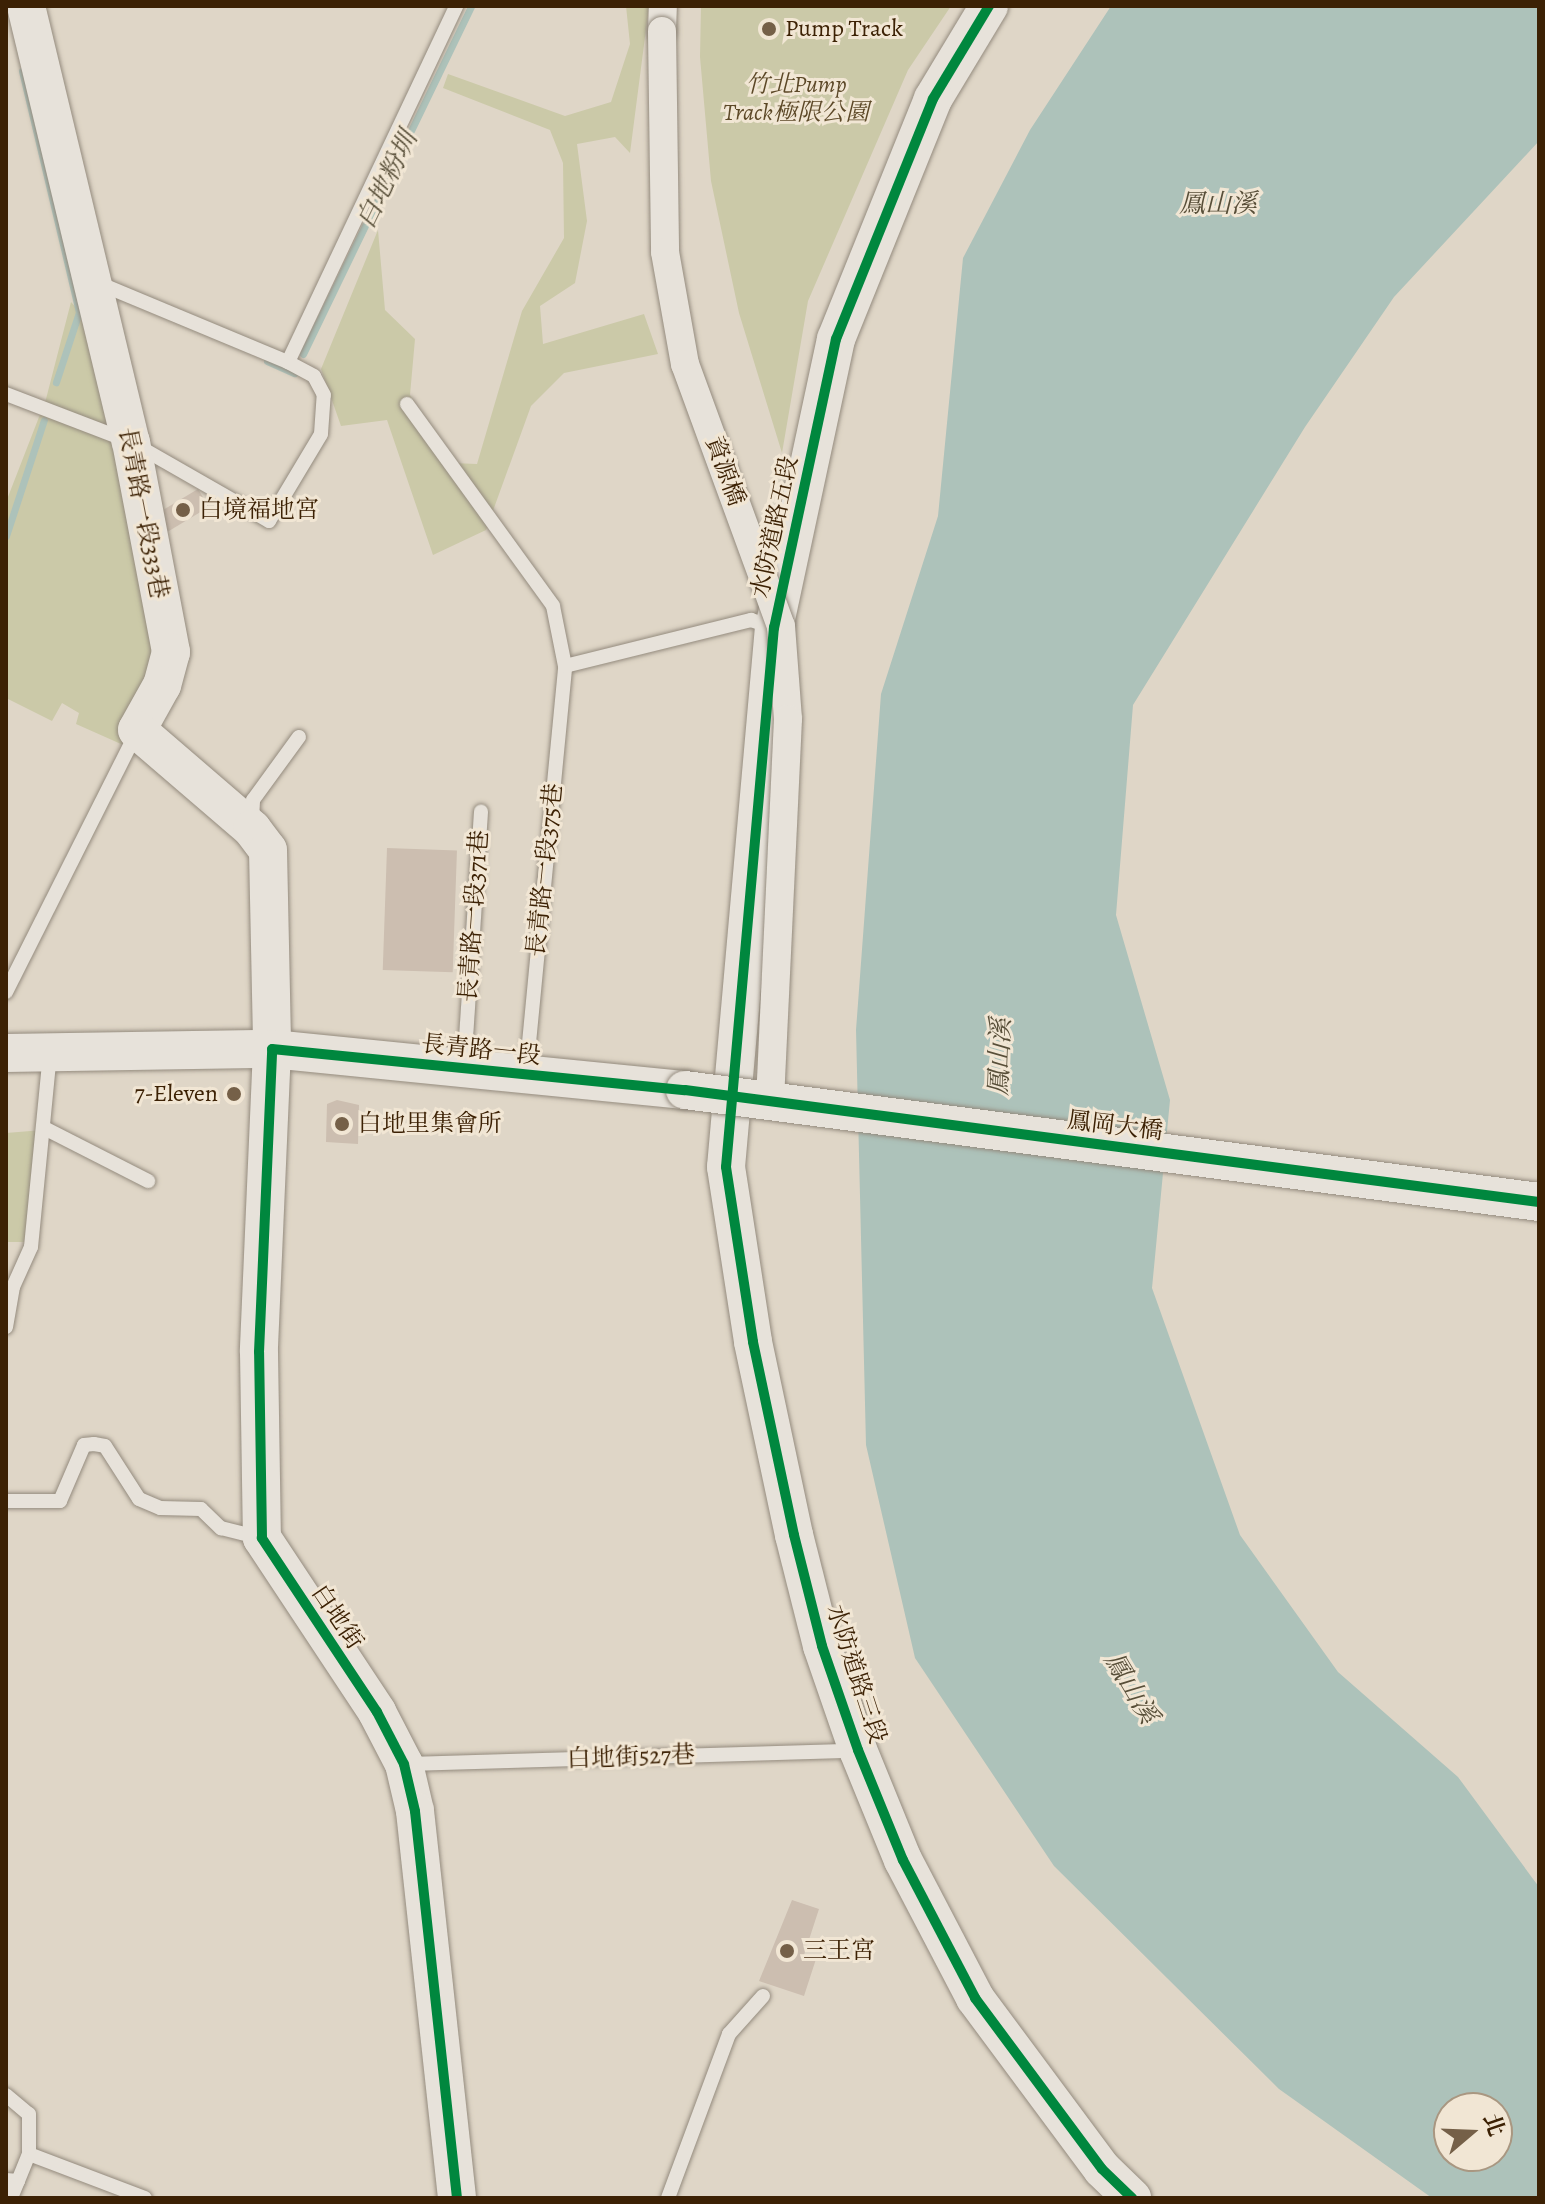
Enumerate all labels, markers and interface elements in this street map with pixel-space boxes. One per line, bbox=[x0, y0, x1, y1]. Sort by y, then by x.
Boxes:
place label: Pump Track bbox=[785, 15, 903, 43]
marker: Pump Track bbox=[760, 20, 778, 38]
park label: 竹北Pump Track極限公園 bbox=[723, 71, 869, 127]
water label: 白地粉圳 bbox=[350, 126, 424, 234]
water label: 鳳山溪 bbox=[1179, 188, 1257, 220]
street label: 長青路一段333巷 bbox=[112, 425, 174, 601]
street label: 資源橋 bbox=[699, 432, 751, 510]
street label: 水防道路五段 bbox=[746, 454, 804, 600]
place label: 白境福地宮 bbox=[199, 496, 319, 524]
marker: 白境福地宮 bbox=[174, 501, 192, 519]
street label: 長青路一段375巷 bbox=[522, 782, 568, 958]
street label: 長青路一段371巷 bbox=[454, 829, 494, 1003]
water label: 鳳山溪 bbox=[983, 1017, 1017, 1097]
street label: 長青路一段 bbox=[420, 1029, 542, 1071]
place label: 7-Eleven bbox=[135, 1080, 218, 1108]
marker: 7-Eleven bbox=[225, 1085, 243, 1103]
street label: 鳳岡大橋 bbox=[1066, 1106, 1164, 1146]
place label: 白地里集會所 bbox=[358, 1110, 502, 1138]
marker: 白地里集會所 bbox=[333, 1115, 351, 1133]
street label: 白地街 bbox=[305, 1579, 369, 1655]
street label: 水防道路三段 bbox=[820, 1601, 892, 1747]
water label: 鳳山溪 bbox=[1098, 1647, 1164, 1729]
street label: 白地街527巷 bbox=[567, 1740, 695, 1774]
place label: 三王宮 bbox=[803, 1937, 875, 1965]
marker: 三王宮 bbox=[778, 1942, 796, 1960]
north arrow bbox=[1433, 2092, 1513, 2172]
text: 北 bbox=[1476, 2110, 1512, 2140]

